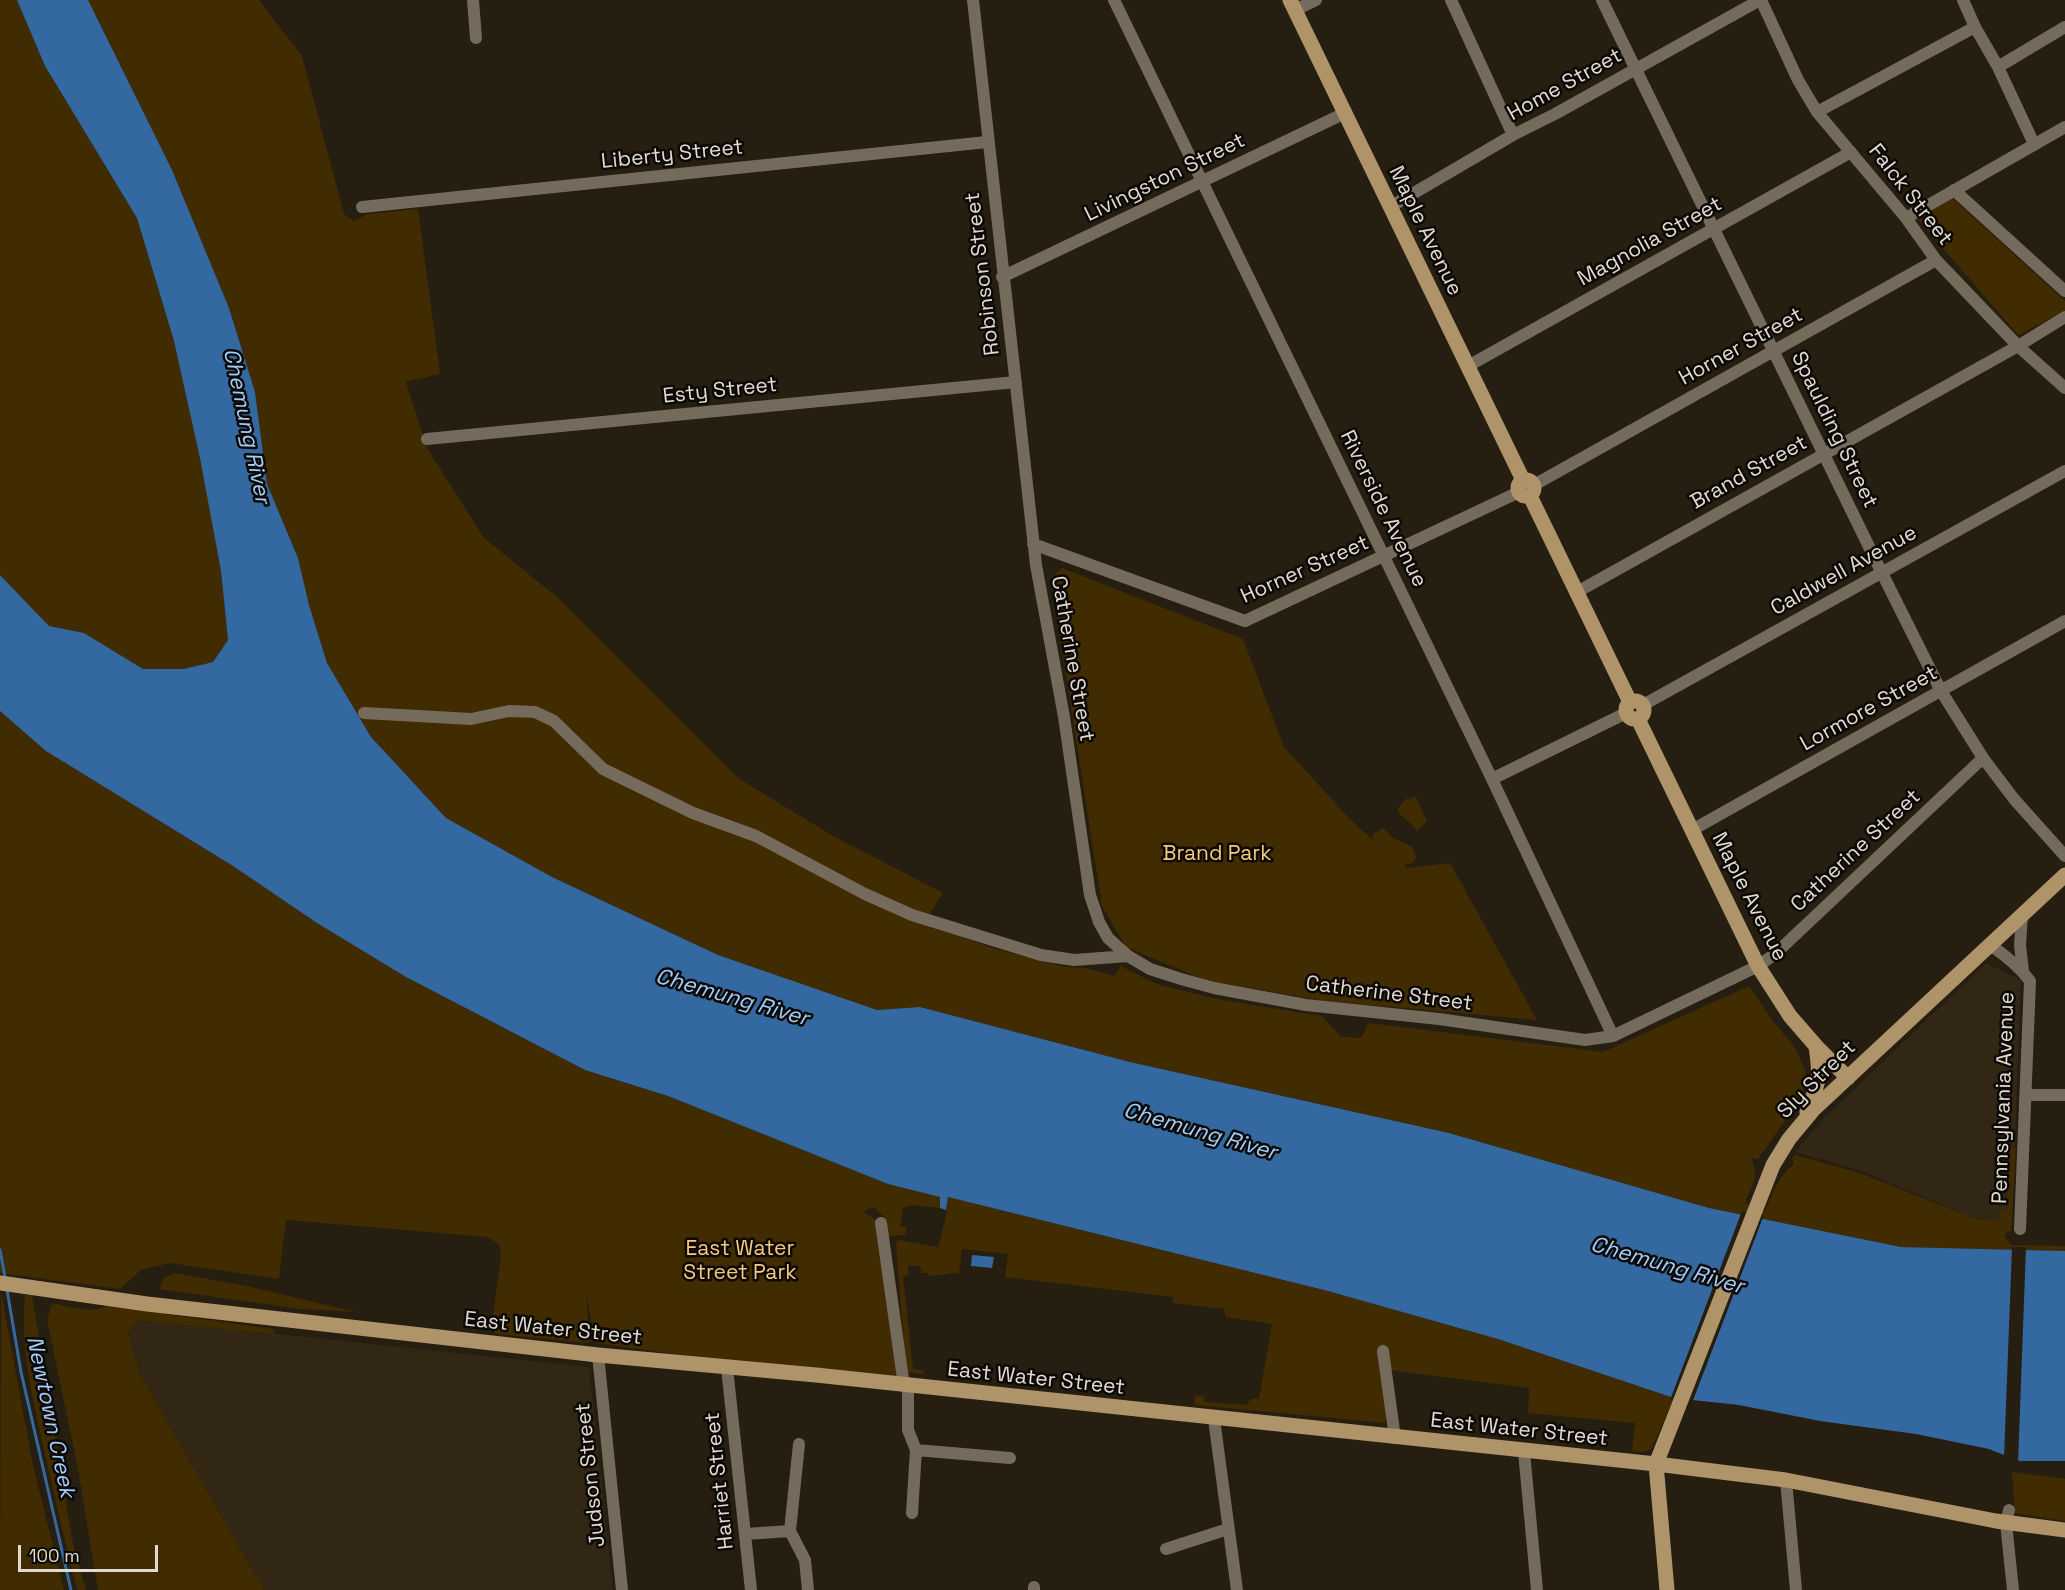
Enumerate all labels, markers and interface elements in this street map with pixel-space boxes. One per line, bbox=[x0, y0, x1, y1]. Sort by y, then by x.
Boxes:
street label: Home Street bbox=[1503, 43, 1627, 127]
street label: Livingston Street bbox=[1081, 128, 1249, 228]
street label: Liberty Street bbox=[600, 135, 744, 175]
street label: Falck Street bbox=[1863, 139, 1957, 251]
street label: Maple Avenue bbox=[1383, 162, 1467, 300]
street label: Robinson Street bbox=[960, 191, 1006, 357]
street label: Magnolia Street bbox=[1573, 192, 1727, 292]
street label: Horner Street bbox=[1675, 303, 1807, 391]
water label: Chemung River bbox=[217, 346, 275, 506]
street label: Spaulding Street bbox=[1785, 348, 1883, 512]
street label: Esty Street bbox=[662, 372, 778, 410]
street label: Riverside Avenue bbox=[1334, 427, 1432, 591]
street label: Brand Street bbox=[1686, 431, 1812, 515]
street label: Caldwell Avenue bbox=[1767, 520, 1921, 622]
street label: Horner Street bbox=[1237, 531, 1373, 609]
street label: Catherine Street bbox=[1045, 574, 1099, 744]
street label: Lormore Street bbox=[1796, 661, 1942, 757]
street label: Catherine Street bbox=[1786, 785, 1926, 917]
street label: Maple Avenue bbox=[1706, 829, 1792, 965]
park label: Brand Park bbox=[1163, 841, 1271, 867]
water label: Chemung River bbox=[652, 964, 812, 1032]
street label: Catherine Street bbox=[1304, 971, 1474, 1017]
street label: Pennsylvania Avenue bbox=[1988, 992, 2020, 1204]
street label: Sly Street bbox=[1773, 1036, 1861, 1124]
water label: Chemung River bbox=[1120, 1098, 1280, 1166]
water label: Chemung River bbox=[1587, 1232, 1747, 1300]
park label: East Water Street Park bbox=[683, 1236, 797, 1286]
street label: East Water Street bbox=[463, 1307, 643, 1351]
water label: Newtown Creek bbox=[20, 1334, 80, 1500]
street label: East Water Street bbox=[946, 1357, 1126, 1401]
street label: Judson Street bbox=[571, 1402, 611, 1548]
street label: East Water Street bbox=[1429, 1408, 1609, 1452]
street label: Harriet Street bbox=[700, 1411, 740, 1551]
scale bar bbox=[21, 1533, 160, 1571]
text: 100 m bbox=[29, 1544, 80, 1567]

